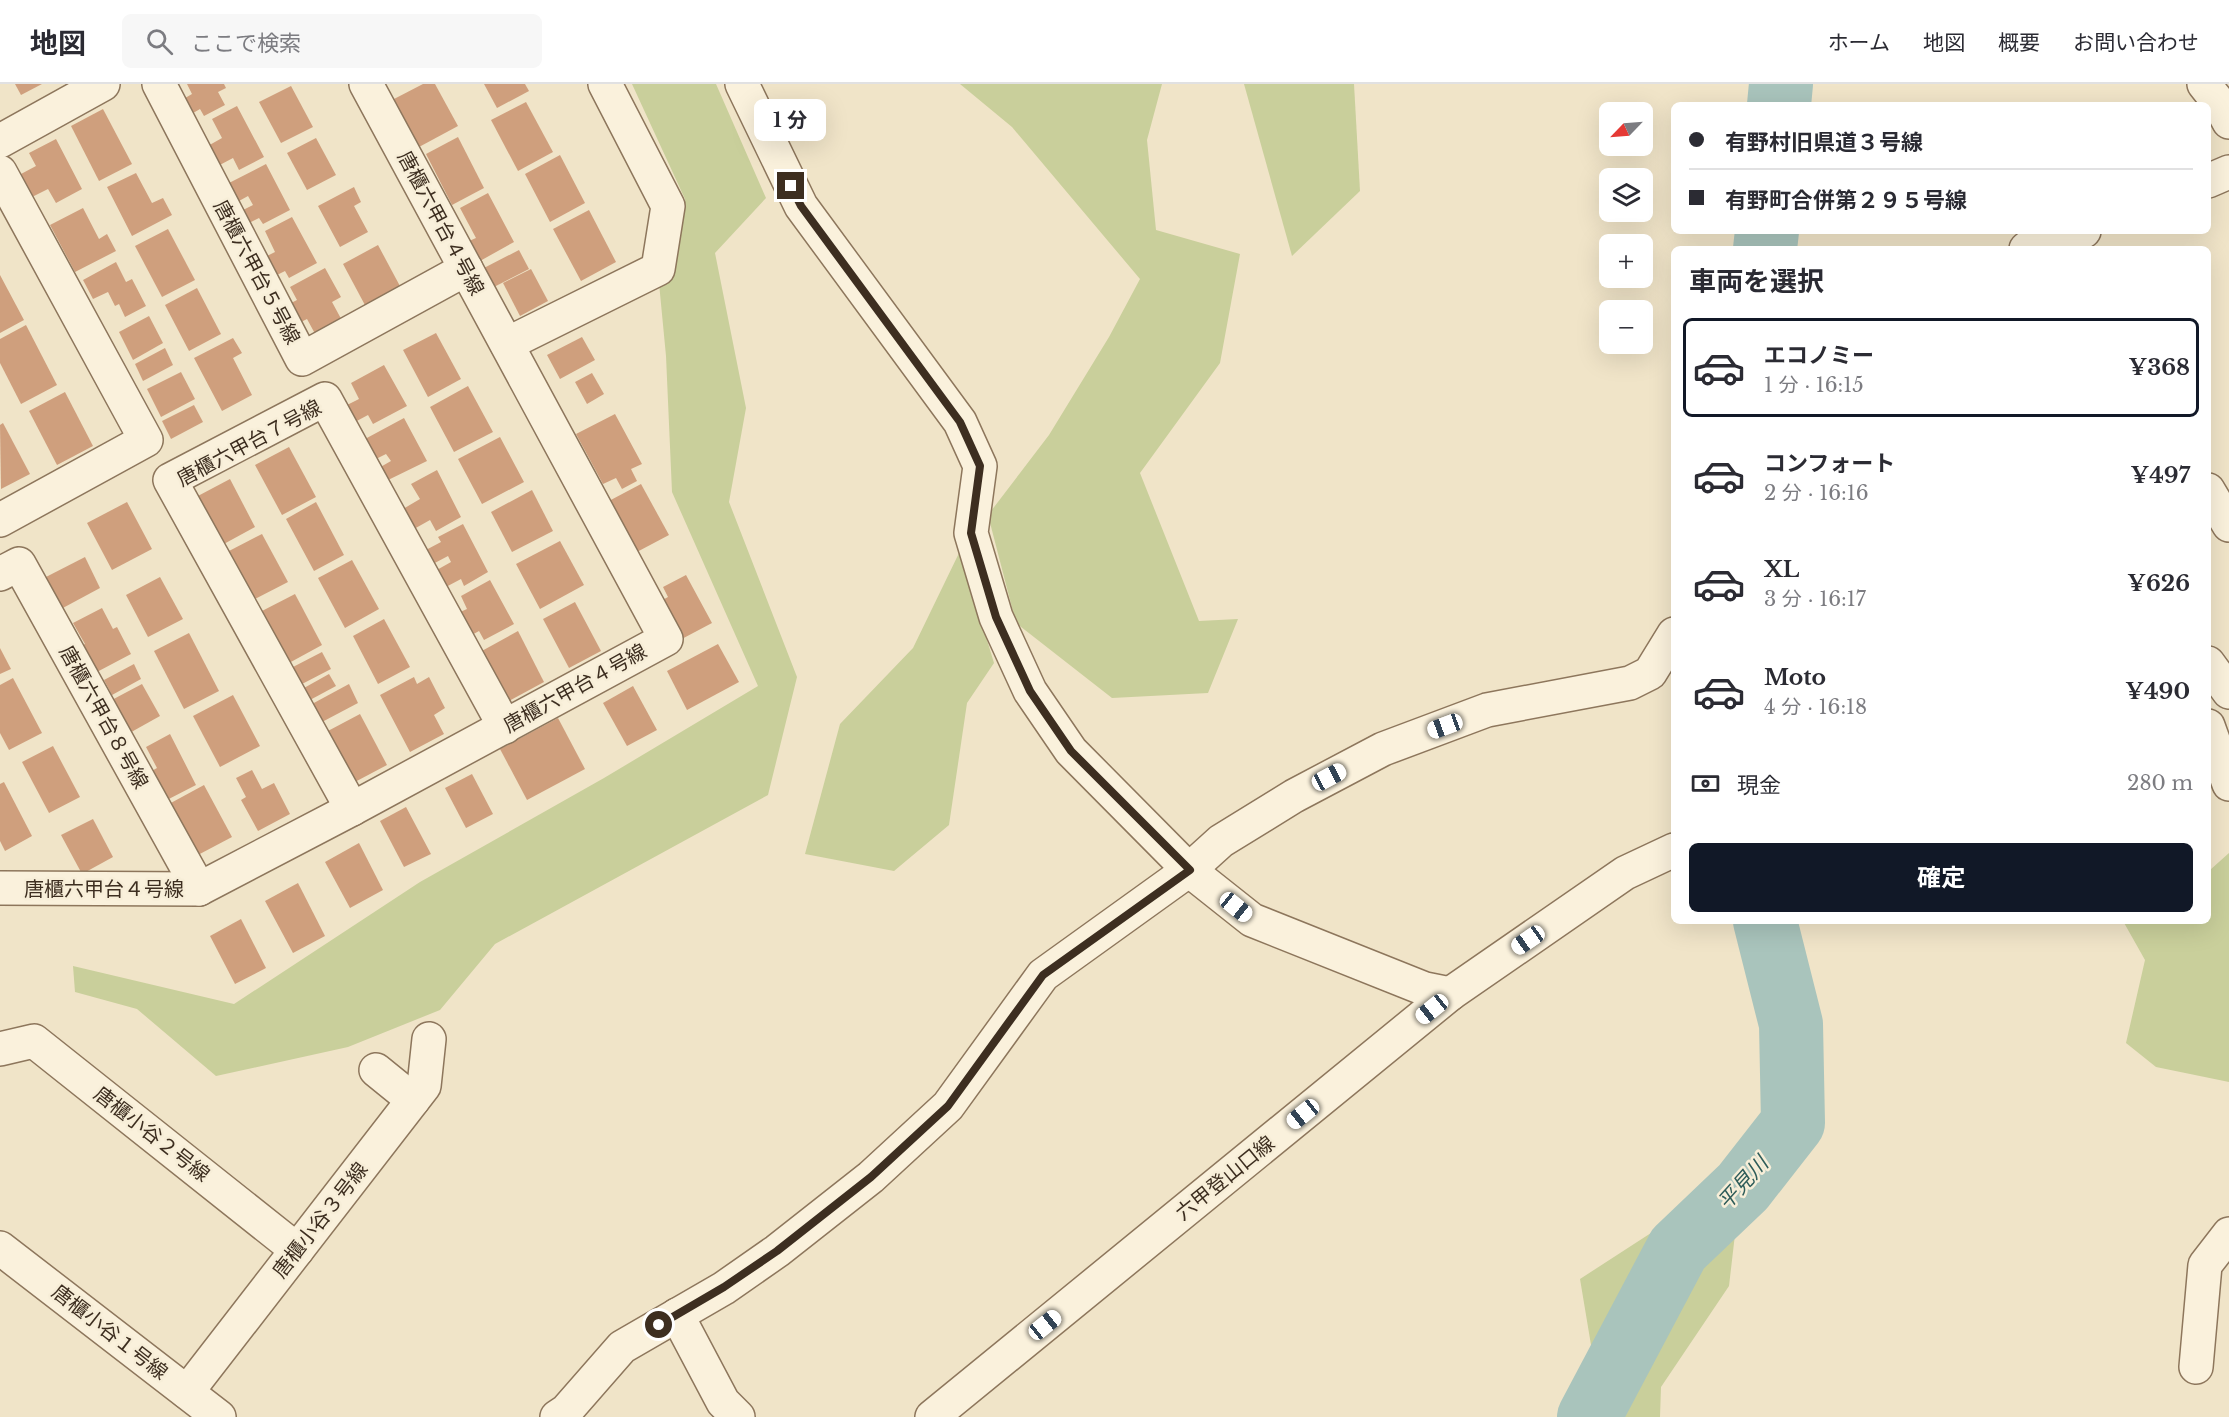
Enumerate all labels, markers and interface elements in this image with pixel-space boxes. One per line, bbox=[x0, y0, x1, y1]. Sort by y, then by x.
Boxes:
search box bbox=[122, 14, 542, 68]
icon: search bbox=[143, 25, 176, 58]
text: 地図 bbox=[30, 26, 86, 61]
text: ここで検索 bbox=[191, 30, 301, 57]
text: ホーム bbox=[1828, 30, 1890, 56]
text: 地図 bbox=[1923, 30, 1965, 56]
text: 概要 bbox=[1998, 30, 2040, 56]
text: お問い合わせ bbox=[2073, 30, 2199, 56]
callout: 1 分 bbox=[755, 99, 827, 141]
north arrow bbox=[1599, 102, 1653, 156]
map controls bbox=[1599, 102, 1653, 354]
text: 1 分 bbox=[773, 108, 807, 132]
text: 有野村旧県道３号線 bbox=[1725, 129, 1923, 156]
street label: 唐櫃六甲台４号線 bbox=[393, 147, 489, 299]
button: layers bbox=[1599, 168, 1653, 222]
route end bbox=[777, 172, 804, 199]
text: 有野町合併第２９５号線 bbox=[1725, 187, 1967, 214]
street label: 唐櫃六甲台５号線 bbox=[209, 196, 305, 348]
button: + bbox=[1599, 234, 1653, 288]
text: 車両を選択 bbox=[1689, 265, 1824, 298]
button: − bbox=[1599, 300, 1653, 354]
icon: car bbox=[1692, 341, 1746, 395]
text: エコノミー bbox=[1764, 342, 1874, 369]
text: ¥368 bbox=[2128, 354, 2190, 381]
text: 1 分 · 16:15 bbox=[1764, 373, 1864, 397]
street label: 唐櫃六甲台７号線 bbox=[173, 395, 325, 491]
icon: car bbox=[1692, 449, 1746, 503]
text: コンフォート bbox=[1764, 450, 1895, 477]
text: ¥497 bbox=[2130, 462, 2190, 489]
text: 2 分 · 16:16 bbox=[1764, 481, 1869, 505]
text: XL bbox=[1764, 556, 1799, 583]
icon: car bbox=[1692, 557, 1746, 611]
text: ¥626 bbox=[2127, 570, 2190, 597]
text: 3 分 · 16:17 bbox=[1764, 587, 1866, 611]
street label: 唐櫃六甲台４号線 bbox=[499, 639, 651, 737]
street label: 唐櫃六甲台８号線 bbox=[55, 641, 153, 793]
text: Moto bbox=[1764, 664, 1826, 691]
icon: car bbox=[1692, 665, 1746, 719]
text: ¥490 bbox=[2125, 678, 2190, 705]
text: 4 分 · 16:18 bbox=[1764, 695, 1867, 719]
car bbox=[1425, 711, 1465, 741]
car bbox=[1309, 761, 1349, 793]
icon: cash bbox=[1689, 767, 1722, 800]
text: 280 m bbox=[2127, 771, 2193, 795]
text: 現金 bbox=[1737, 772, 1781, 799]
button: 確定 bbox=[1689, 843, 2193, 912]
street label: 唐櫃六甲台４号線 bbox=[24, 877, 184, 901]
car bbox=[1216, 889, 1256, 925]
car bbox=[1508, 922, 1548, 958]
car bbox=[1412, 991, 1452, 1027]
street label: 唐櫃小谷２号線 bbox=[89, 1081, 215, 1187]
car bbox=[1283, 1096, 1323, 1132]
street label: 六甲登山口線 bbox=[1171, 1131, 1279, 1225]
water label: 平見川 bbox=[1712, 1149, 1775, 1215]
street label: 唐櫃小谷３号線 bbox=[267, 1157, 373, 1283]
street label: 唐櫃小谷１号線 bbox=[47, 1279, 173, 1385]
car bbox=[1025, 1307, 1065, 1343]
route start bbox=[645, 1311, 672, 1338]

